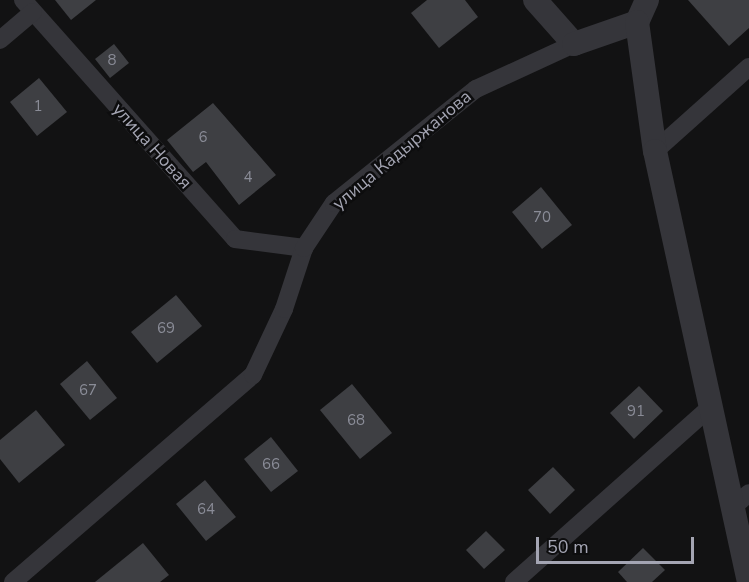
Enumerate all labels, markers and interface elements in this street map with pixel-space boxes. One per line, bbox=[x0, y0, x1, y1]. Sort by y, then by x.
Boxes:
house number: 8 bbox=[108, 52, 116, 70]
street label: улица Кадыржанова bbox=[328, 86, 476, 214]
house number: 1 bbox=[34, 98, 42, 116]
street label: улица Новая bbox=[108, 99, 196, 193]
house number: 6 bbox=[199, 129, 207, 147]
house number: 4 bbox=[244, 169, 252, 187]
house number: 70 bbox=[533, 209, 551, 227]
house number: 69 bbox=[157, 320, 175, 338]
house number: 67 bbox=[79, 382, 97, 400]
house number: 91 bbox=[627, 403, 645, 421]
house number: 68 bbox=[347, 412, 365, 430]
house number: 66 bbox=[262, 456, 280, 474]
house number: 64 bbox=[197, 501, 215, 519]
scale bar bbox=[539, 525, 696, 563]
text: 50 m bbox=[547, 535, 589, 559]

